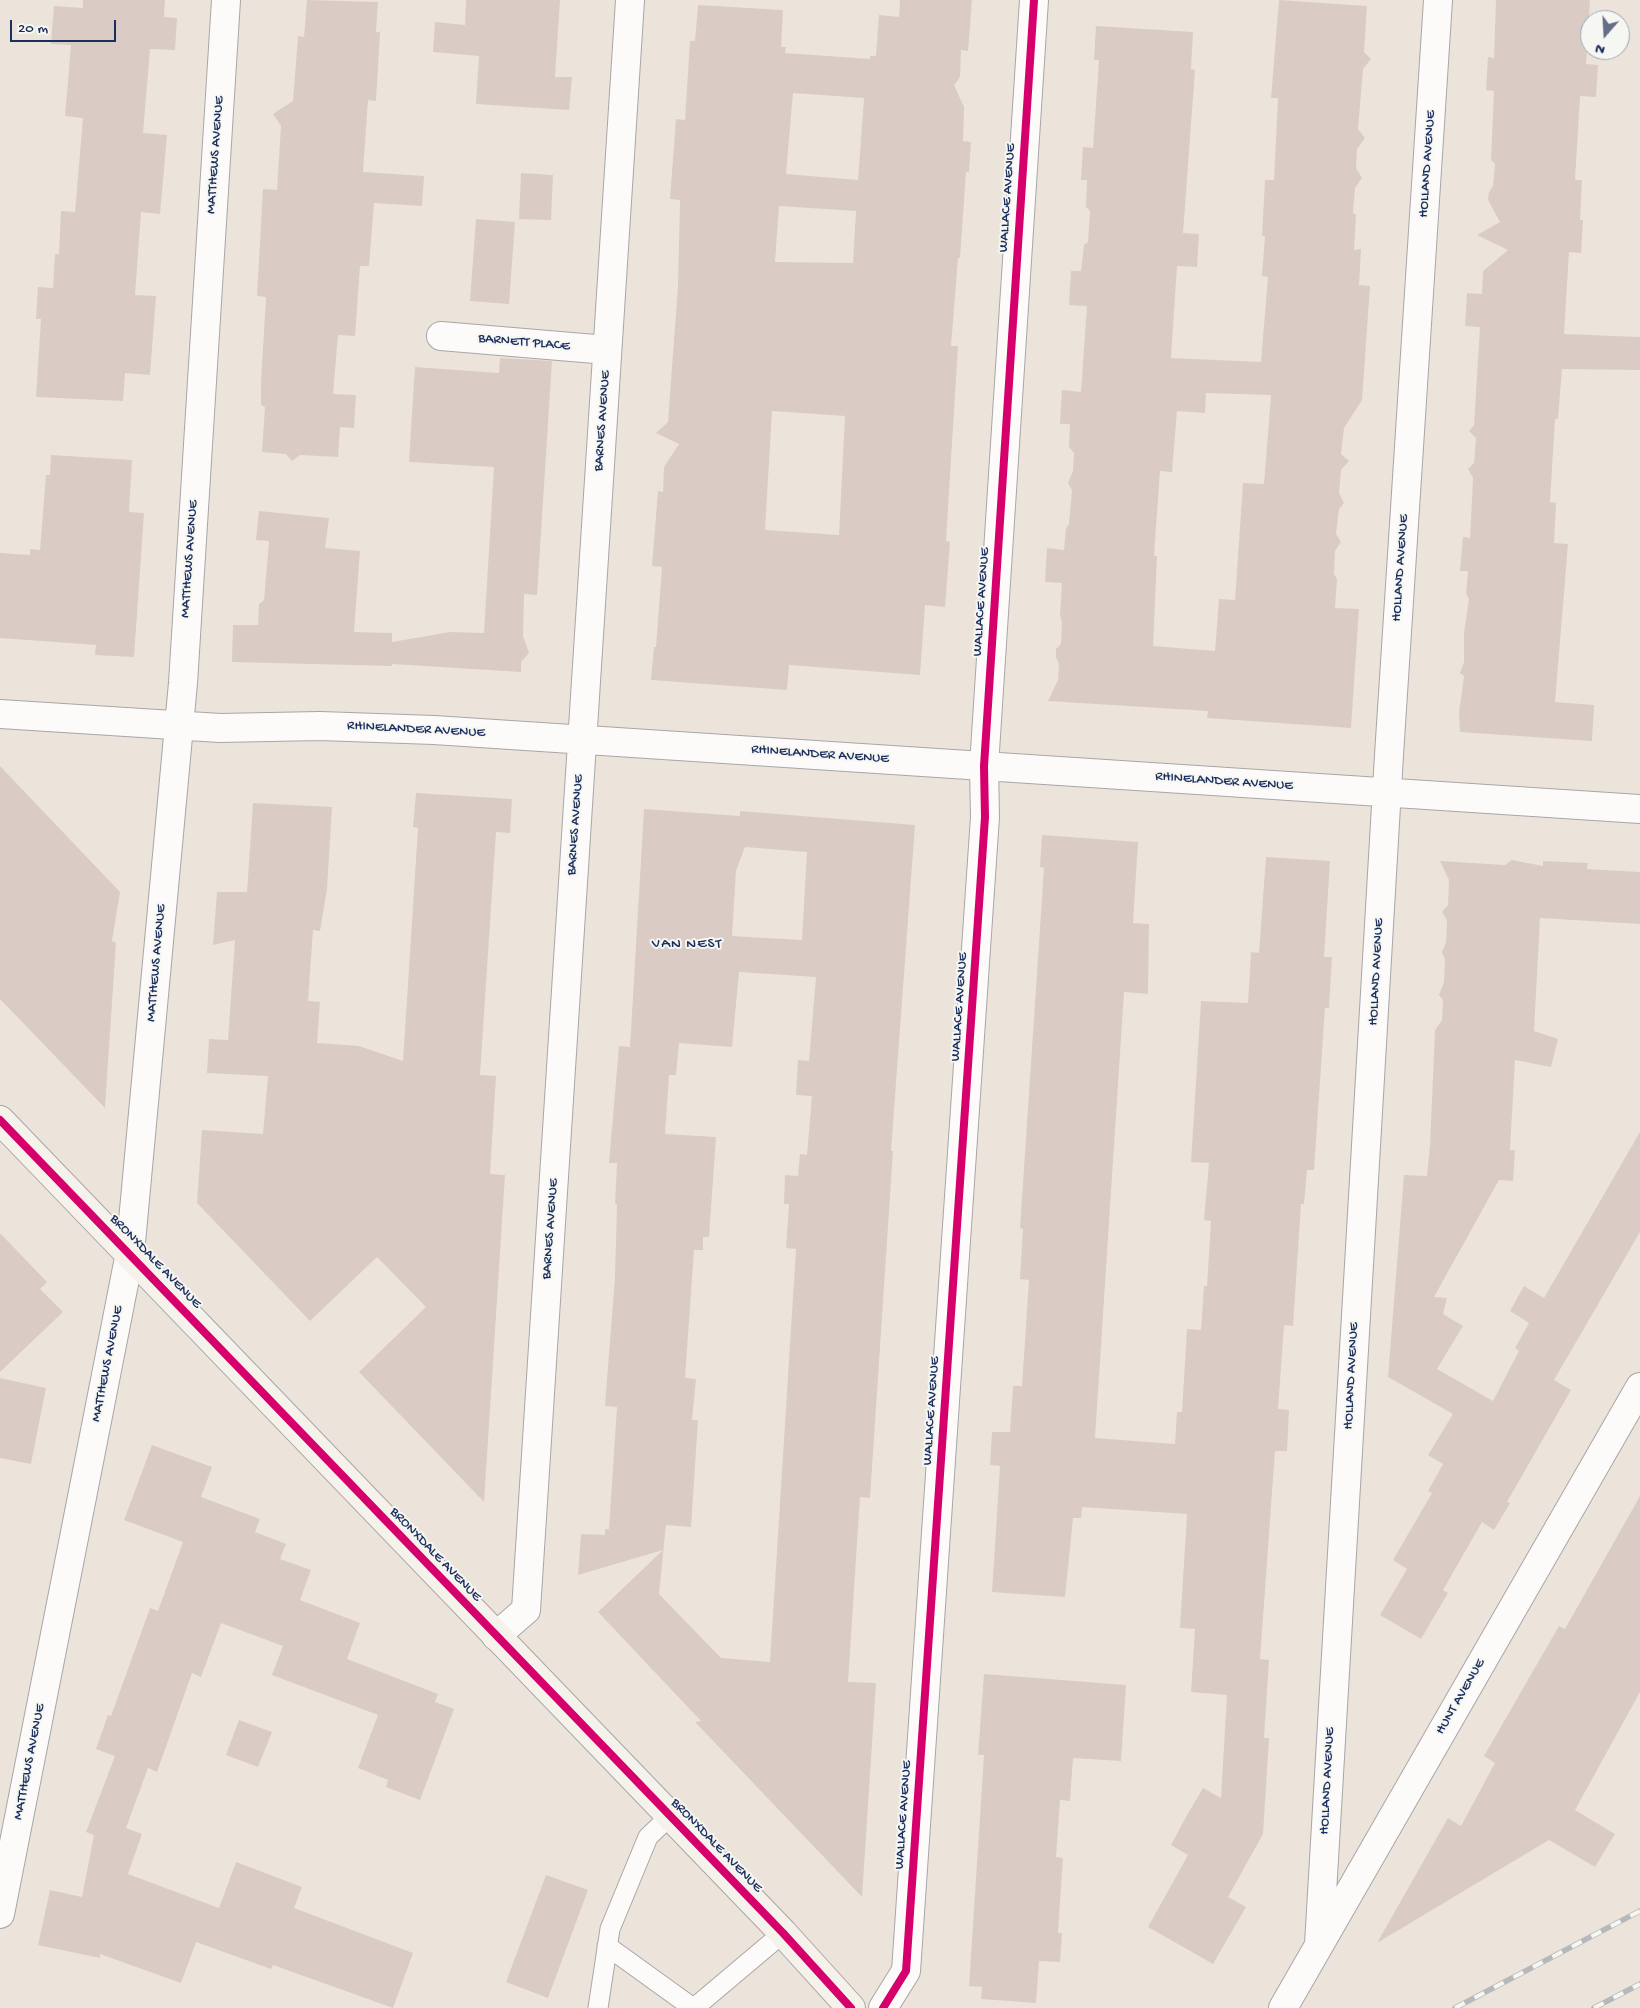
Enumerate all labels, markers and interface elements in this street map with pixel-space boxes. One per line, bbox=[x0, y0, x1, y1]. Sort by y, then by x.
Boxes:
scale bar bbox=[12, 10, 119, 42]
north arrow bbox=[1580, 10, 1630, 60]
text: 20 m bbox=[18, 20, 48, 38]
text: N bbox=[1593, 39, 1607, 58]
street label: MATTHEWS AVENUE bbox=[204, 96, 228, 214]
street label: HOLLAND AVENUE bbox=[1416, 110, 1440, 218]
street label: WALLACE AVENUE bbox=[996, 143, 1020, 253]
street label: BARNETT PLACE bbox=[477, 331, 571, 355]
street label: BARNES AVENUE bbox=[591, 370, 615, 472]
street label: MATTHEWS AVENUE bbox=[178, 500, 202, 618]
street label: HOLLAND AVENUE bbox=[1389, 514, 1413, 622]
street label: WALLACE AVENUE bbox=[970, 547, 994, 657]
street label: RHINELANDER AVENUE bbox=[347, 718, 485, 742]
street label: RHINELANDER AVENUE bbox=[750, 742, 890, 768]
street label: RHINELANDER AVENUE bbox=[1154, 769, 1294, 795]
street label: BARNES AVENUE bbox=[564, 774, 588, 876]
street label: MATTHEWS AVENUE bbox=[143, 904, 171, 1022]
street label: HOLLAND AVENUE bbox=[1366, 918, 1388, 1026]
district label: VAN NEST bbox=[651, 936, 723, 954]
street label: WALLACE AVENUE bbox=[948, 952, 972, 1062]
street label: BARNES AVENUE bbox=[539, 1178, 563, 1280]
street label: BRONXDALE AVENUE bbox=[106, 1211, 204, 1313]
street label: MATTHEWS AVENUE bbox=[89, 1305, 127, 1423]
street label: HOLLAND AVENUE bbox=[1341, 1322, 1363, 1430]
street label: WALLACE AVENUE bbox=[920, 1356, 944, 1466]
street label: BRONXDALE AVENUE bbox=[386, 1504, 484, 1606]
street label: HUNT AVENUE bbox=[1433, 1656, 1489, 1738]
street label: MATTHEWS AVENUE bbox=[11, 1703, 49, 1821]
street label: HOLLAND AVENUE bbox=[1317, 1727, 1339, 1835]
street label: WALLACE AVENUE bbox=[892, 1760, 916, 1870]
street label: BRONXDALE AVENUE bbox=[667, 1795, 765, 1897]

